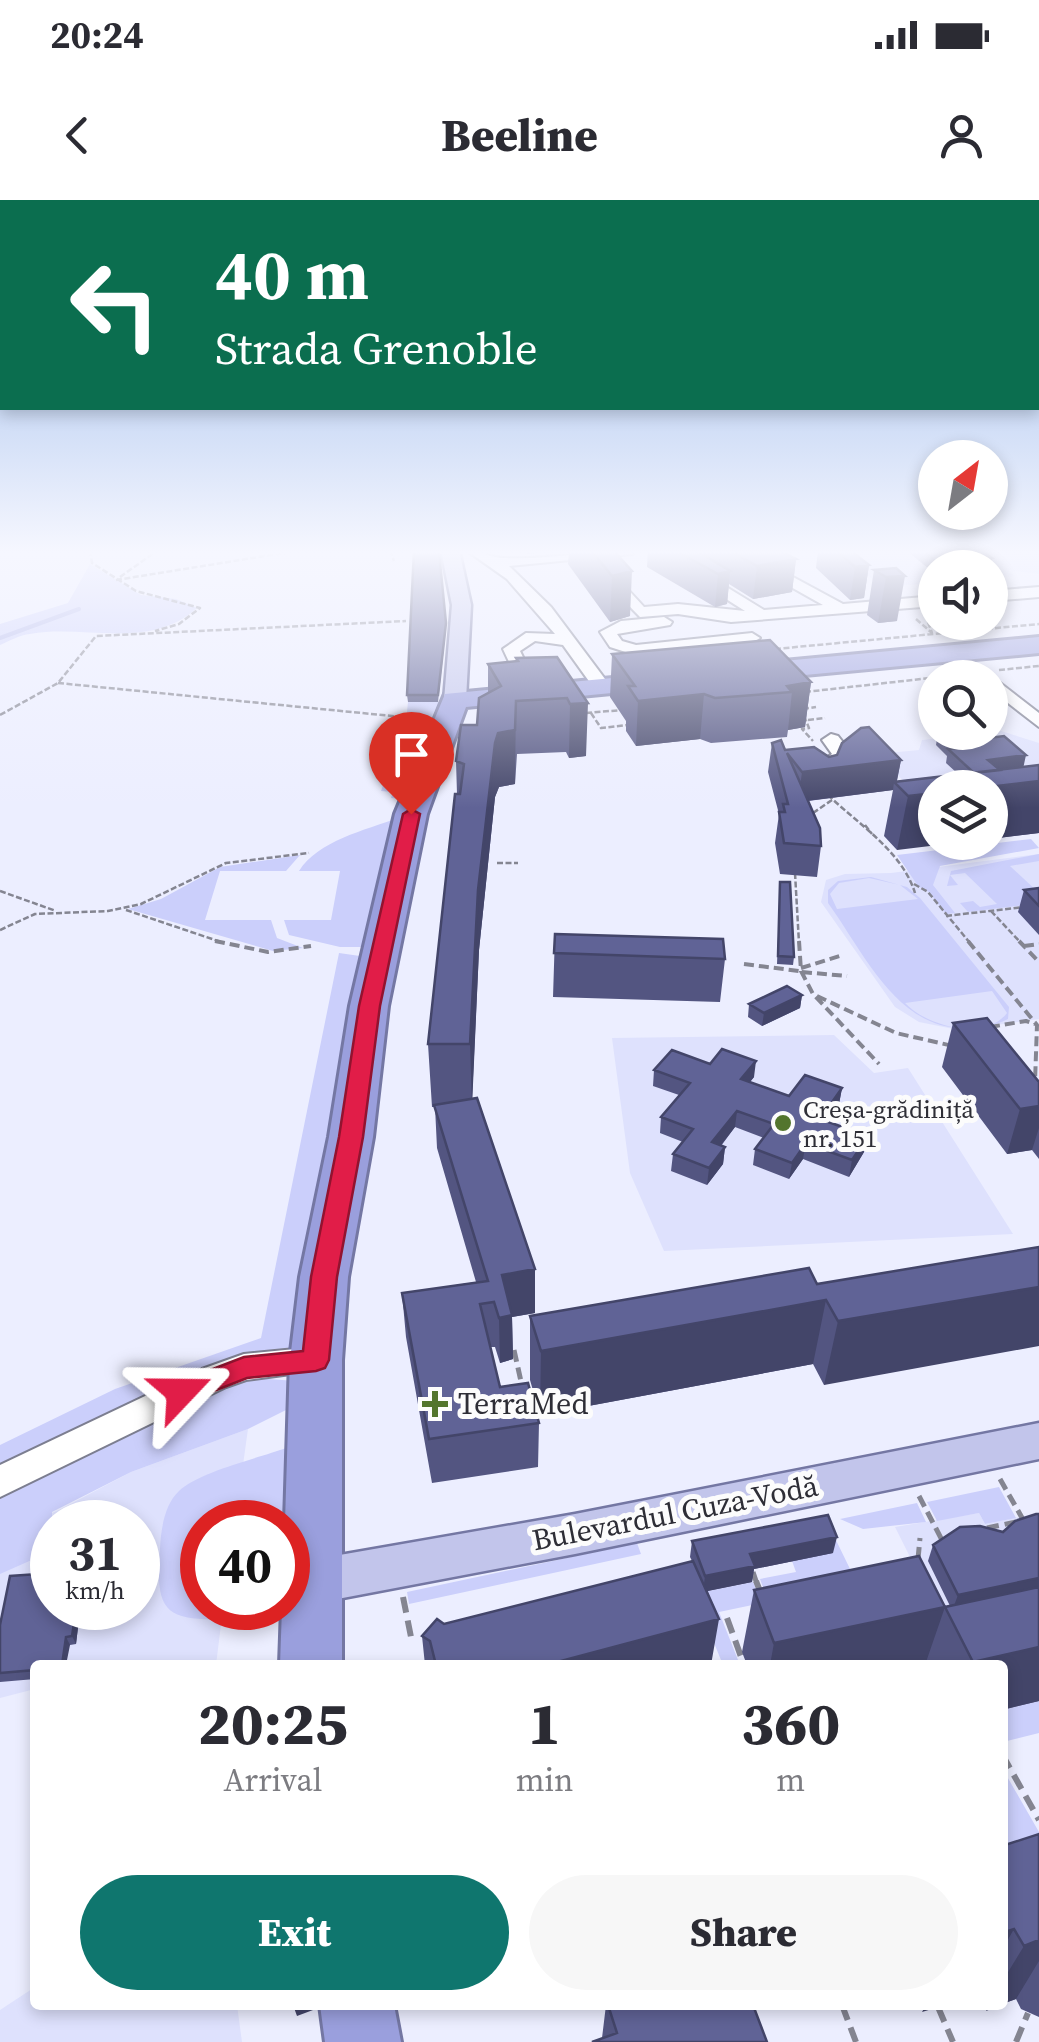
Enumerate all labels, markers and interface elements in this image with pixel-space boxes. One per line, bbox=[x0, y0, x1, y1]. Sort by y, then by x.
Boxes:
text: 20:24 bbox=[50, 9, 144, 61]
text: Beeline bbox=[441, 104, 598, 166]
icon: back bbox=[50, 108, 105, 163]
icon: person bbox=[934, 108, 989, 163]
text: 40 m bbox=[215, 226, 369, 322]
icon: left bbox=[50, 240, 180, 370]
text: Strada Grenoble bbox=[215, 317, 538, 379]
north arrow bbox=[918, 440, 1008, 530]
map controls bbox=[918, 440, 1008, 860]
button: sound bbox=[918, 550, 1008, 640]
button: search bbox=[918, 660, 1008, 750]
pin bbox=[369, 712, 454, 815]
icon: arrive bbox=[384, 727, 439, 782]
button: layers bbox=[918, 770, 1008, 860]
place label: Creșa-grădiniță nr. 151 bbox=[803, 1092, 974, 1155]
marker: Creșa-grădiniță nr. 151 bbox=[772, 1112, 794, 1134]
position arrow bbox=[129, 1340, 233, 1444]
place label: TerraMed bbox=[458, 1383, 588, 1424]
marker: TerraMed bbox=[422, 1391, 448, 1417]
street label: Bulevardul Cuza-Vodă bbox=[528, 1465, 822, 1560]
speed limit sign: 40 bbox=[180, 1500, 310, 1630]
text: 31 bbox=[68, 1518, 122, 1587]
text: km/h bbox=[65, 1573, 125, 1607]
text: 20:25 bbox=[198, 1682, 348, 1764]
text: 1 bbox=[528, 1682, 561, 1764]
text: 360 bbox=[741, 1682, 840, 1764]
text: Arrival bbox=[223, 1758, 322, 1802]
text: min bbox=[516, 1758, 573, 1802]
text: m bbox=[776, 1758, 805, 1802]
button: Exit bbox=[80, 1875, 509, 1990]
button: Share bbox=[529, 1875, 958, 1990]

